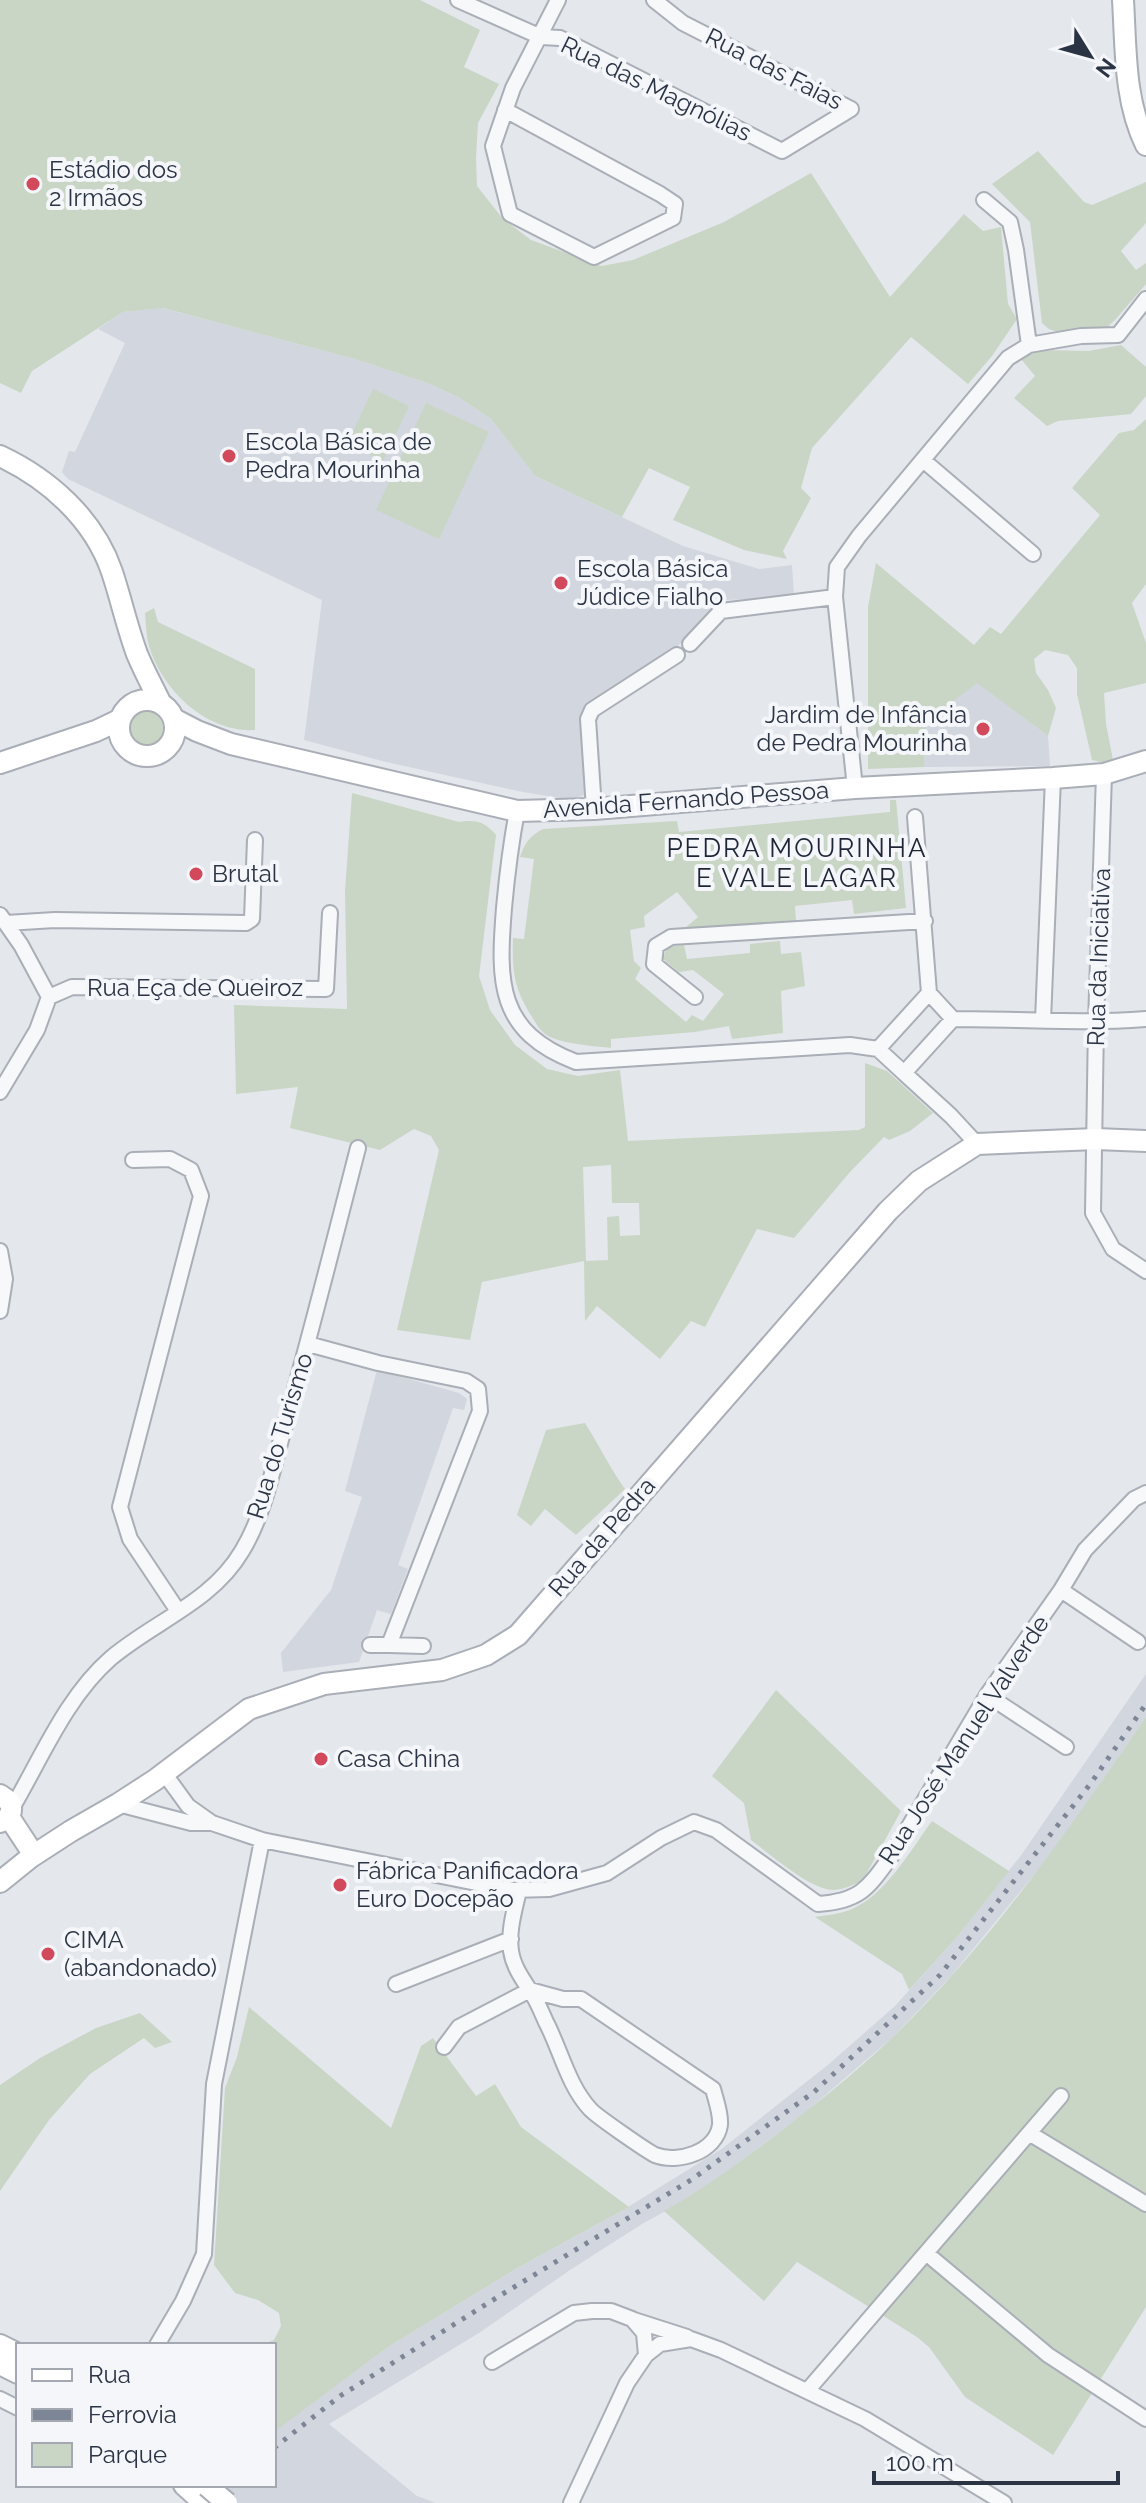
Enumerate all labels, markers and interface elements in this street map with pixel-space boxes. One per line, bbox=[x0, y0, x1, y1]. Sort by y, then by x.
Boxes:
north arrow bbox=[1050, 16, 1130, 96]
street label: Rua das Faias bbox=[701, 22, 848, 116]
street label: Rua das Magnólias bbox=[556, 30, 756, 147]
text: N bbox=[1091, 54, 1121, 83]
place label: Estádio dos 2 Irmãos bbox=[49, 155, 178, 212]
marker: Estádio dos 2 Irmãos bbox=[24, 175, 42, 193]
place label: Escola Básica de Pedra Mourinha bbox=[245, 427, 432, 484]
marker: Escola Básica de Pedra Mourinha bbox=[220, 447, 238, 465]
place label: Escola Básica Júdice Fialho bbox=[577, 554, 728, 611]
marker: Escola Básica Júdice Fialho bbox=[552, 574, 570, 592]
place label: Jardim de Infância de Pedra Mourinha bbox=[756, 700, 967, 757]
marker: Jardim de Infância de Pedra Mourinha bbox=[974, 720, 992, 738]
street label: Avenida Fernando Pessoa bbox=[542, 775, 830, 824]
district label: PEDRA MOURINHA E VALE LAGAR bbox=[666, 833, 928, 893]
place label: Brutal bbox=[212, 859, 279, 888]
marker: Brutal bbox=[187, 865, 205, 883]
street label: Rua da Iniciativa bbox=[1081, 867, 1116, 1047]
street label: Rua Eça de Queiroz bbox=[87, 973, 303, 1002]
street label: Rua do Turismo bbox=[241, 1349, 319, 1522]
street label: Rua da Pedra bbox=[542, 1471, 661, 1602]
street label: Rua José Manuel Valverde bbox=[872, 1610, 1055, 1870]
place label: Casa China bbox=[337, 1744, 460, 1773]
marker: Casa China bbox=[312, 1750, 330, 1768]
place label: Fábrica Panificadora Euro Docepão bbox=[356, 1856, 579, 1913]
marker: Fábrica Panificadora Euro Docepão bbox=[331, 1876, 349, 1894]
place label: CIMA (abandonado) bbox=[64, 1925, 217, 1982]
marker: CIMA (abandonado) bbox=[39, 1945, 57, 1963]
legend bbox=[16, 2343, 276, 2487]
text: Rua bbox=[88, 2360, 131, 2389]
text: Ferrovia bbox=[88, 2400, 177, 2429]
scale bar bbox=[874, 2435, 1118, 2485]
text: Parque bbox=[88, 2440, 167, 2469]
text: 100 m bbox=[886, 2448, 954, 2477]

